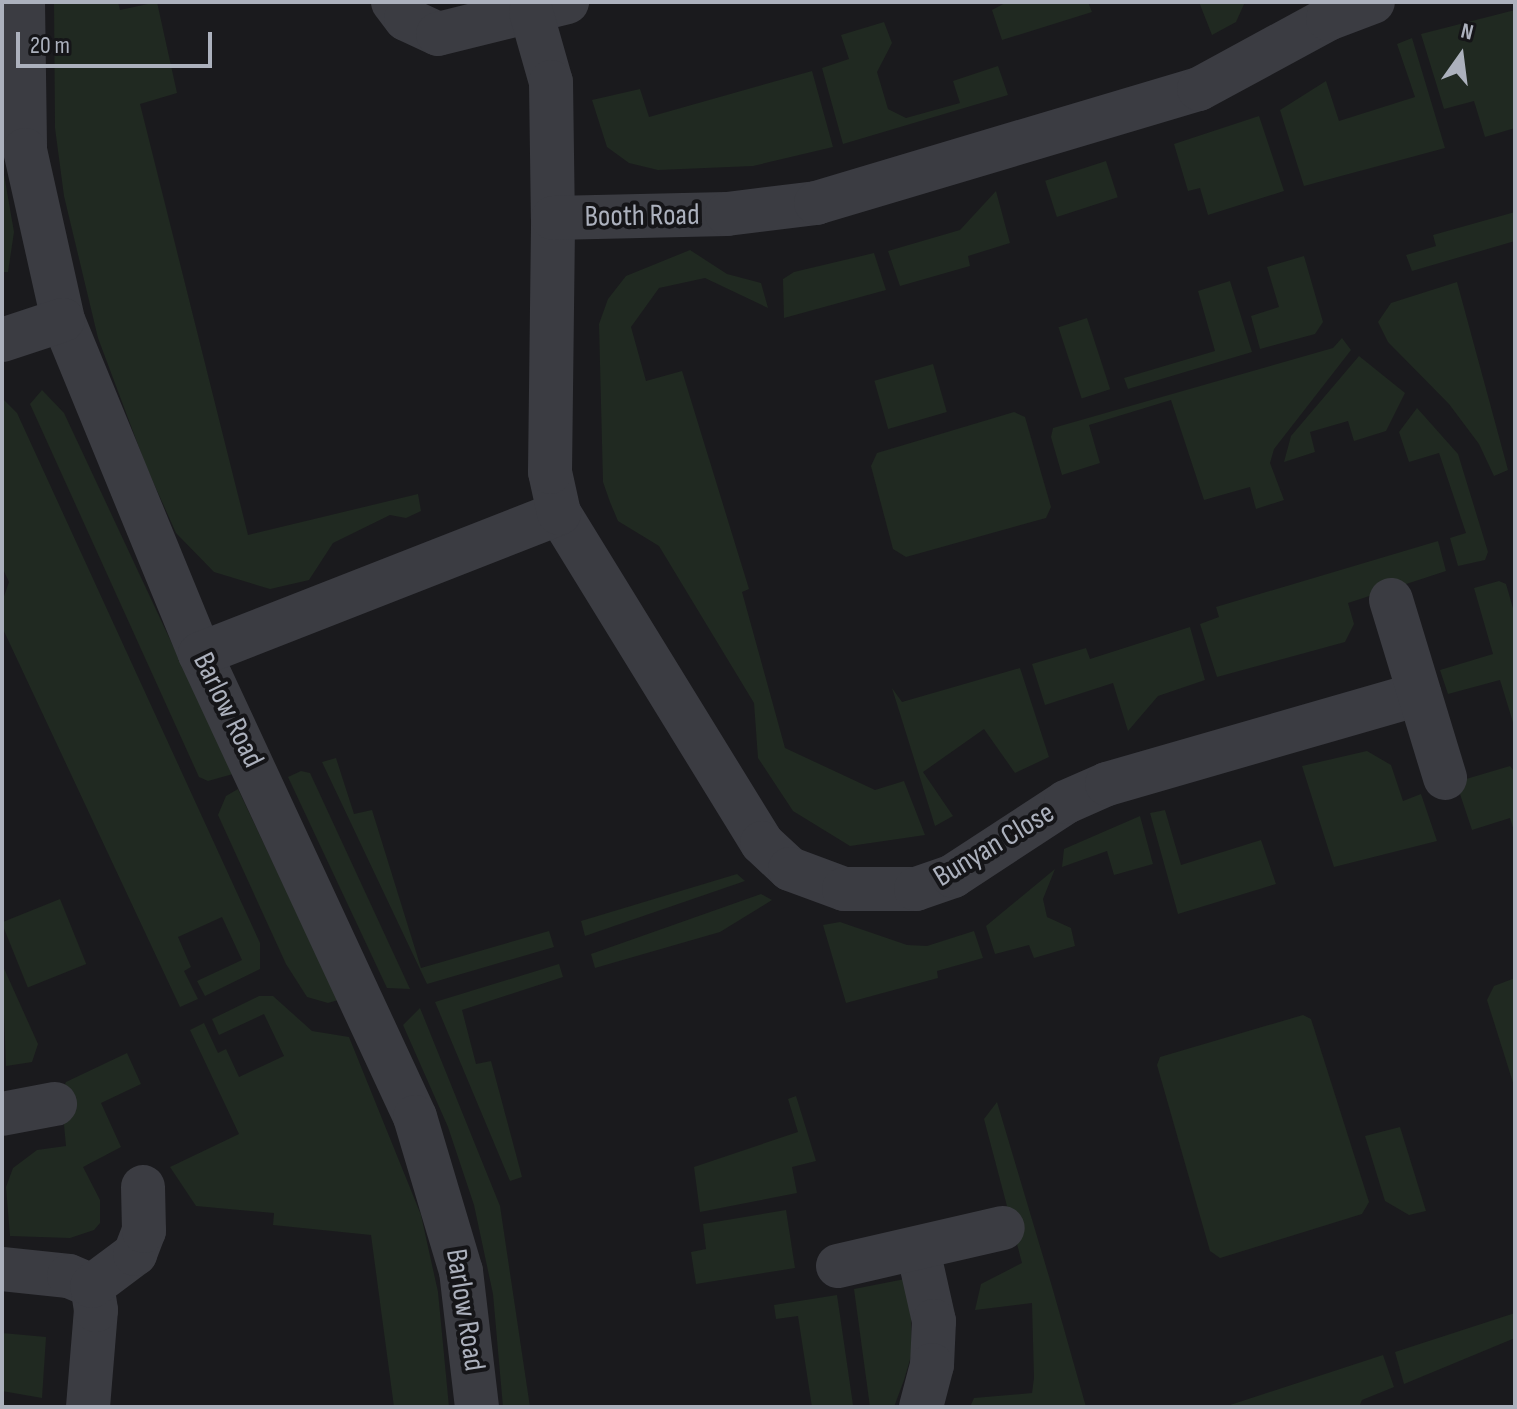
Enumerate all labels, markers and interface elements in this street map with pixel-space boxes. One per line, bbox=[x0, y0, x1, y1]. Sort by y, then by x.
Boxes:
scale bar bbox=[20, 16, 216, 66]
north arrow bbox=[1421, 16, 1501, 96]
text: N bbox=[1458, 18, 1476, 47]
text: 20 m bbox=[30, 31, 70, 60]
street label: Booth Road bbox=[584, 197, 700, 235]
street label: Barlow Road bbox=[185, 647, 271, 773]
street label: Bunyan Close bbox=[927, 795, 1061, 895]
street label: Barlow Road bbox=[438, 1246, 492, 1374]

